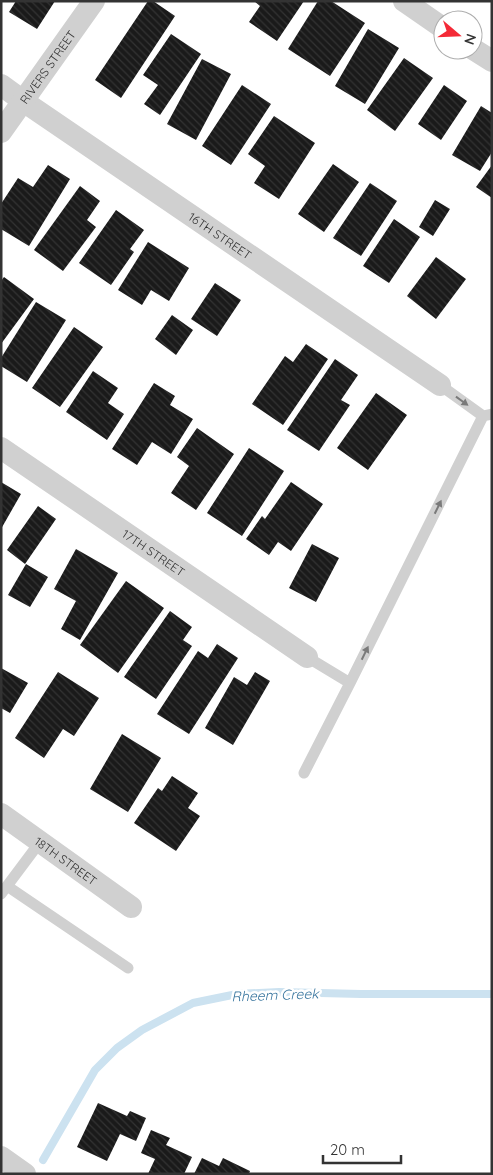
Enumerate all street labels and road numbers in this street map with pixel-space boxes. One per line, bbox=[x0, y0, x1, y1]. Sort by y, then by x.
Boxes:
street label: RIVERS STREET bbox=[16, 27, 79, 107]
street label: 16TH STREET bbox=[186, 209, 255, 262]
street label: 17TH STREET bbox=[120, 526, 188, 579]
street label: 18TH STREET bbox=[32, 833, 100, 888]

